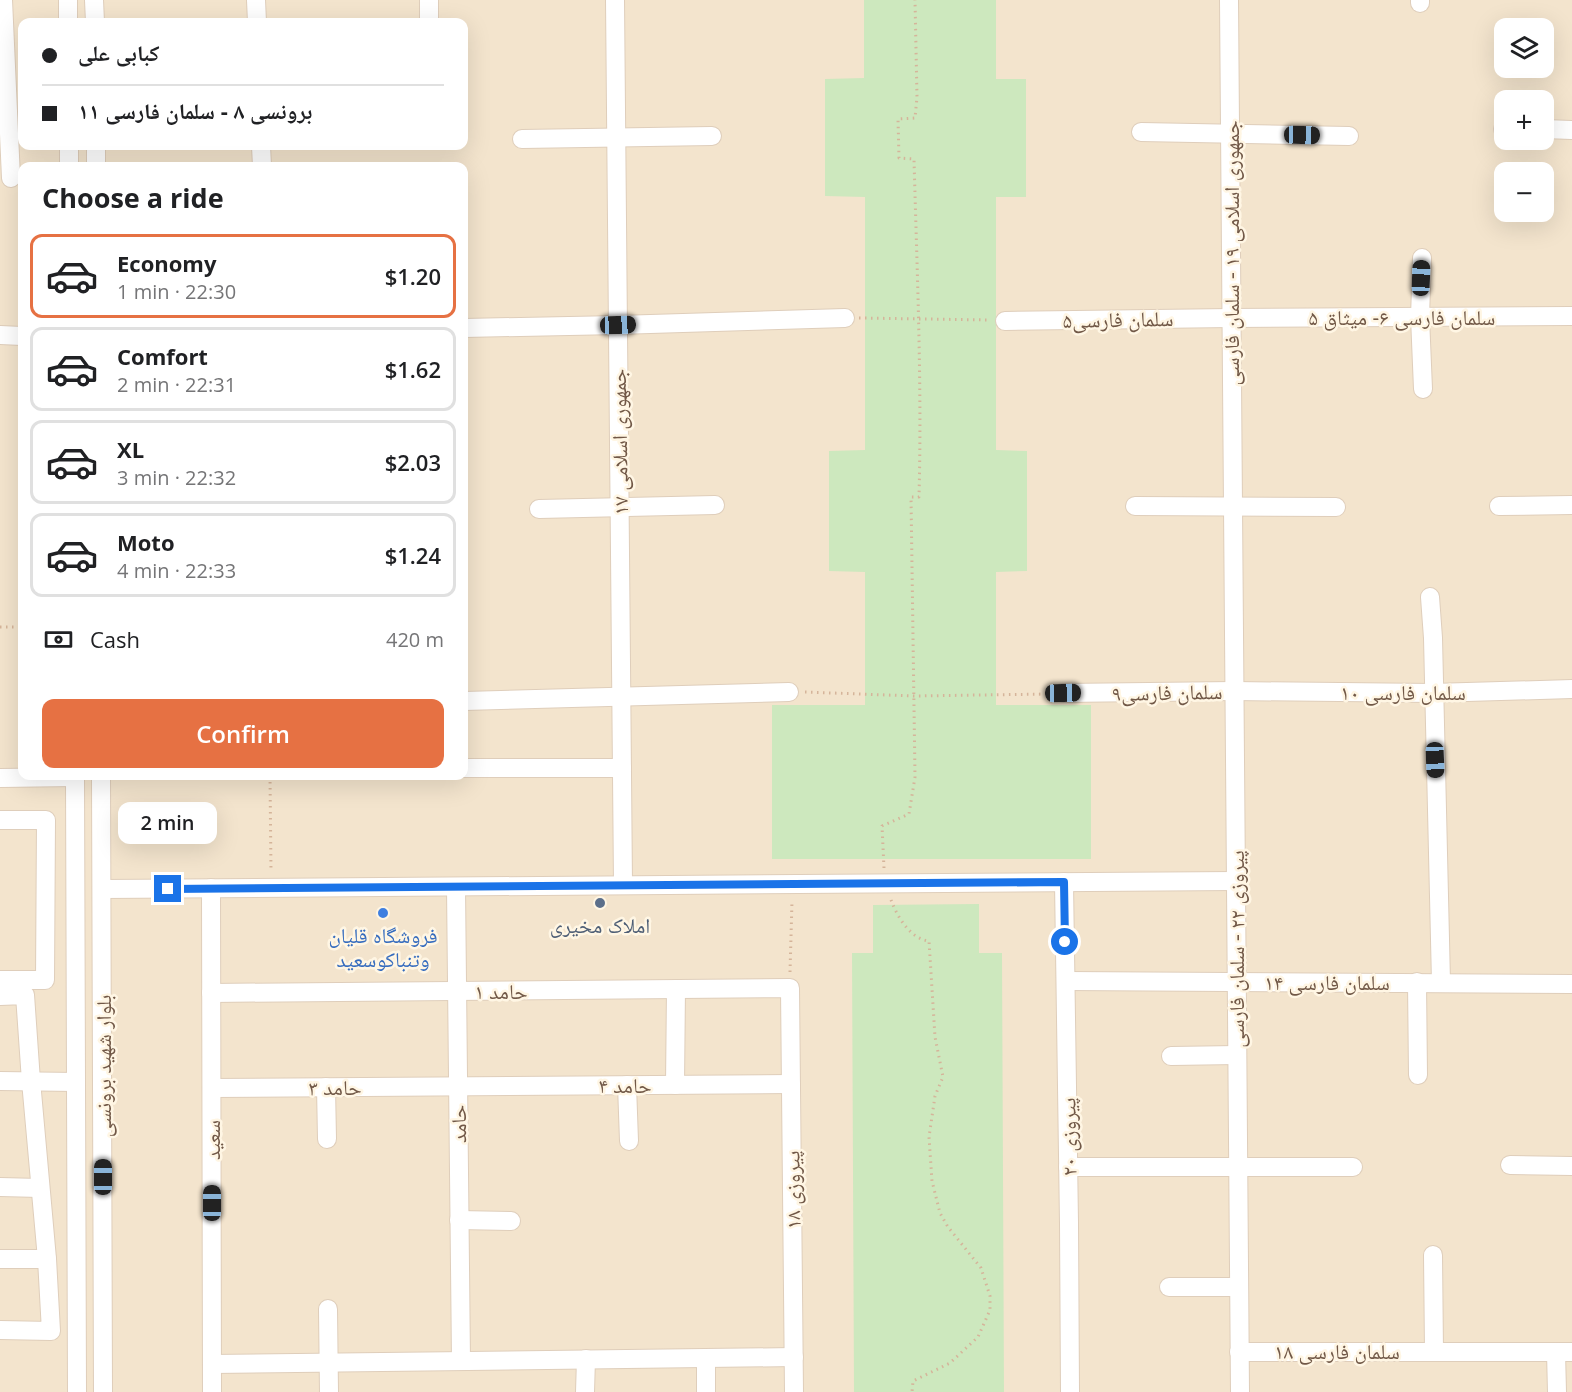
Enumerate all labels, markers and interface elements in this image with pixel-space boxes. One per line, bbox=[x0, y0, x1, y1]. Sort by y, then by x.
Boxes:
map controls bbox=[1494, 18, 1554, 222]
button: layers bbox=[1494, 18, 1554, 78]
text: کبابی علی bbox=[78, 37, 159, 67]
button: + bbox=[1494, 90, 1554, 150]
text: برونسی ۸ - سلمان فارسی ۱۱ bbox=[78, 95, 312, 125]
street label: جمهوری اسلامی ۱۹ - سلمان فارسی bbox=[1217, 120, 1245, 386]
car bbox=[1284, 126, 1320, 144]
button: − bbox=[1494, 162, 1554, 222]
text: Choose a ride bbox=[42, 179, 224, 216]
text: Economy bbox=[117, 248, 216, 278]
icon: car bbox=[45, 249, 99, 303]
car bbox=[1411, 260, 1431, 296]
text: $1.20 bbox=[385, 261, 441, 291]
text: 1 min · 22:30 bbox=[117, 278, 236, 305]
street label: سلمان فارسی ۶- میثاق ۵ bbox=[1309, 303, 1495, 331]
street label: سلمان فارسی۵ bbox=[1062, 304, 1174, 334]
car bbox=[600, 315, 636, 335]
text: Comfort bbox=[117, 341, 208, 371]
icon: car bbox=[45, 342, 99, 396]
text: $1.62 bbox=[385, 354, 441, 384]
street label: جمهوری اسلامی ۱۷ bbox=[604, 369, 634, 515]
text: 2 min · 22:31 bbox=[117, 371, 236, 398]
text: XL bbox=[117, 434, 144, 464]
icon: car bbox=[45, 435, 99, 489]
text: $2.03 bbox=[385, 447, 441, 477]
text: 3 min · 22:32 bbox=[117, 464, 236, 491]
text: Moto bbox=[117, 527, 175, 557]
icon: car bbox=[45, 528, 99, 582]
text: $1.24 bbox=[385, 540, 441, 570]
text: 4 min · 22:33 bbox=[117, 557, 236, 584]
icon: cash bbox=[42, 623, 75, 656]
text: Cash bbox=[90, 624, 140, 654]
text: 420 m bbox=[386, 626, 444, 653]
street label: سلمان فارسی۹ bbox=[1111, 677, 1223, 707]
street label: سلمان فارسی ۱۰ bbox=[1340, 678, 1466, 706]
car bbox=[1045, 684, 1081, 702]
button: Confirm bbox=[42, 699, 444, 768]
car bbox=[1425, 742, 1445, 778]
callout: 2 min bbox=[118, 802, 218, 844]
text: 2 min bbox=[141, 809, 195, 836]
street label: پیروزی ۲۲ - سلمان فارسی bbox=[1222, 850, 1250, 1048]
route end bbox=[154, 875, 181, 902]
marker: املاک مخیری bbox=[593, 896, 607, 910]
marker: فروشگاه قلیان وتنباکوسعید bbox=[376, 906, 390, 920]
place label: املاک مخیری bbox=[550, 911, 650, 939]
place label: فروشگاه قلیان وتنباکوسعید bbox=[328, 921, 438, 973]
route start bbox=[1051, 928, 1078, 955]
street label: سلمان فارسی ۱۴ bbox=[1264, 968, 1390, 996]
street label: حامد ۱ bbox=[474, 977, 528, 1005]
street label: بلوار شهید برونسی bbox=[89, 995, 117, 1137]
street label: حامد ۴ bbox=[598, 1071, 652, 1099]
street label: حامد ۳ bbox=[308, 1073, 362, 1101]
street label: پیروزی ۲۰ bbox=[1053, 1098, 1083, 1176]
street label: حامد bbox=[444, 1105, 472, 1143]
street label: سعید bbox=[198, 1120, 226, 1160]
street label: پیروزی ۱۸ bbox=[777, 1151, 807, 1229]
car bbox=[94, 1159, 112, 1195]
car bbox=[203, 1185, 221, 1221]
street label: سلمان فارسی ۱۸ bbox=[1274, 1337, 1400, 1365]

